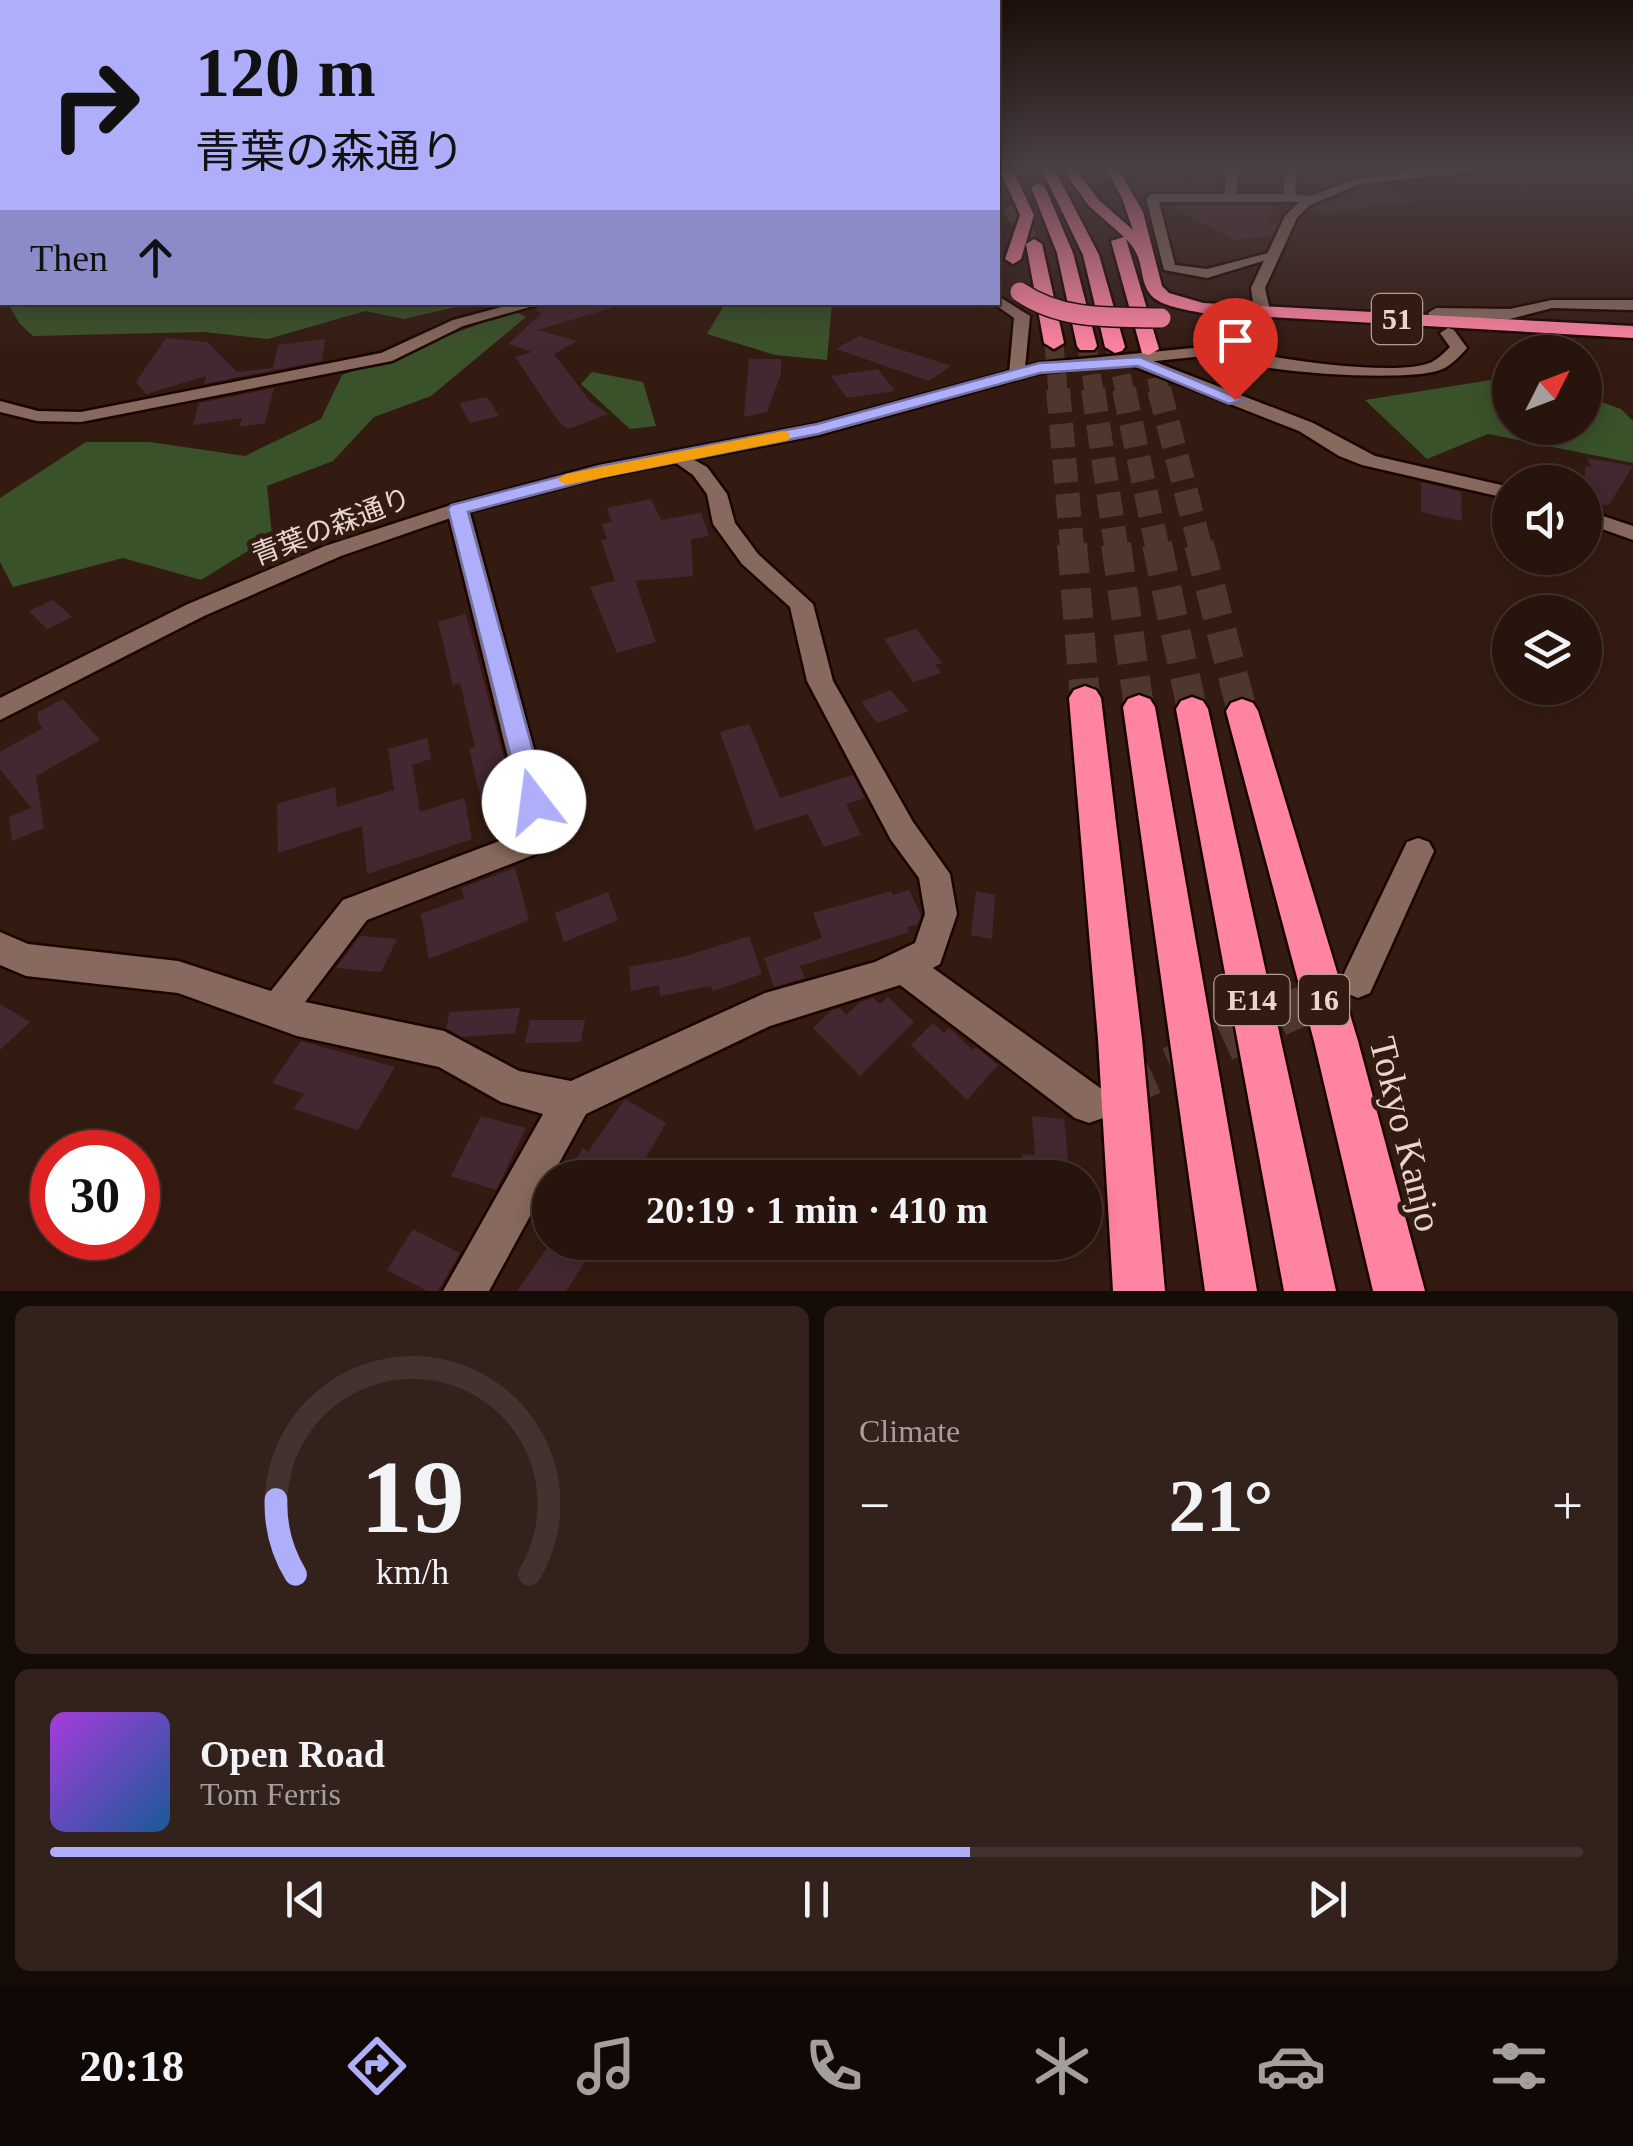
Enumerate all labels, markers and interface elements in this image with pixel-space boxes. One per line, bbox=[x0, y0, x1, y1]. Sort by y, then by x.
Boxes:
text: 120 m bbox=[195, 34, 376, 111]
icon: right bbox=[30, 40, 160, 170]
text: 青葉の森通り bbox=[195, 127, 465, 177]
icon: ahead bbox=[128, 230, 183, 285]
text: Then bbox=[30, 237, 108, 279]
road number: 51 bbox=[1372, 294, 1422, 344]
pin bbox=[1193, 298, 1278, 401]
icon: arrive bbox=[1208, 313, 1263, 368]
north arrow bbox=[1492, 335, 1602, 445]
map controls bbox=[1492, 335, 1602, 705]
button: sound bbox=[1492, 465, 1602, 575]
street label: 青葉の森通り bbox=[247, 482, 415, 571]
button: layers bbox=[1492, 595, 1602, 705]
position arrow bbox=[482, 750, 586, 854]
road number: E14 bbox=[1214, 975, 1290, 1025]
road number: 16 bbox=[1299, 975, 1349, 1025]
street label: Tokyo Kanjo bbox=[1362, 1032, 1450, 1236]
speed limit sign: 30 bbox=[30, 1130, 160, 1260]
text: 20:19 · 1 min · 410 m bbox=[646, 1189, 988, 1231]
text: Climate bbox=[859, 1413, 960, 1449]
text: 19 bbox=[360, 1439, 464, 1554]
text: 21° bbox=[1169, 1464, 1274, 1547]
text: − bbox=[859, 1475, 890, 1536]
text: + bbox=[1552, 1475, 1583, 1536]
text: km/h bbox=[375, 1552, 449, 1592]
text: Open Road bbox=[200, 1733, 385, 1775]
text: Tom Ferris bbox=[200, 1776, 341, 1812]
icon: previous bbox=[278, 1872, 333, 1927]
icon: pause bbox=[789, 1872, 844, 1927]
icon: next bbox=[1300, 1872, 1355, 1927]
icon: directions bbox=[342, 2031, 412, 2101]
icon: music bbox=[571, 2031, 641, 2101]
icon: phone bbox=[799, 2031, 869, 2101]
icon: climate bbox=[1027, 2031, 1097, 2101]
icon: car bbox=[1256, 2031, 1326, 2101]
icon: filters bbox=[1484, 2031, 1554, 2101]
text: 20:18 bbox=[79, 2041, 184, 2091]

